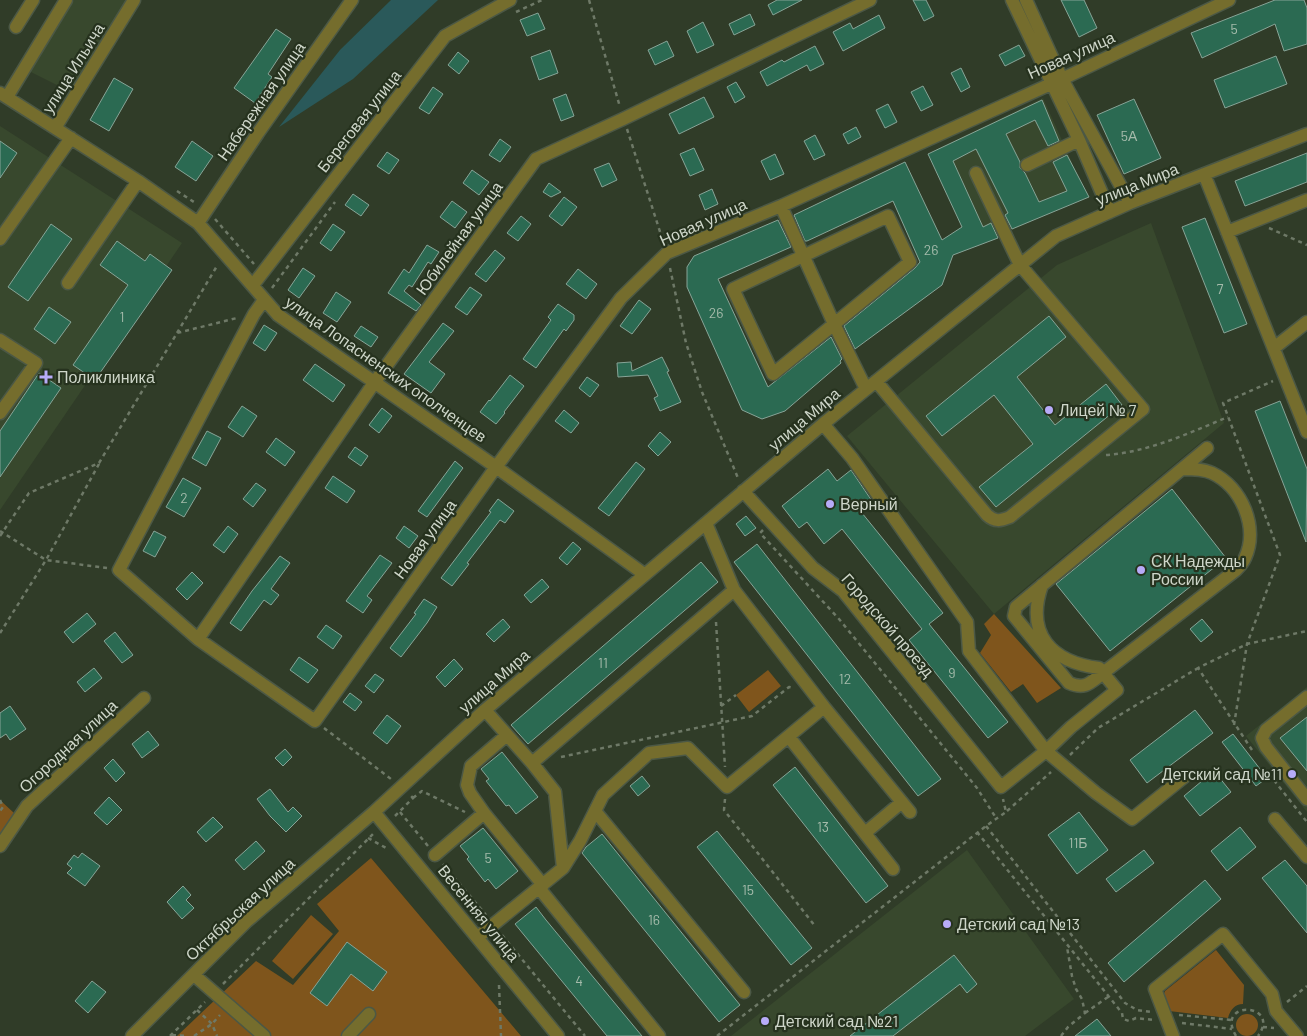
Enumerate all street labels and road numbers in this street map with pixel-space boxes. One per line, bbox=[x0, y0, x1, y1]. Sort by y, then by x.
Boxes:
street label: улица Ильича bbox=[37, 19, 108, 116]
street label: Новая улица bbox=[1024, 27, 1117, 82]
street label: Набережная улица bbox=[213, 38, 309, 164]
street label: Береговая улица bbox=[313, 66, 405, 176]
street label: улица Мира bbox=[1093, 158, 1181, 209]
street label: Юбилейная улица bbox=[411, 177, 506, 298]
street label: Новая улица bbox=[656, 194, 749, 249]
street label: улица Лопасненских ополченцев bbox=[282, 292, 491, 446]
street label: улица Мира bbox=[764, 383, 843, 454]
street label: Новая улица bbox=[389, 495, 460, 582]
street label: Городской проезд bbox=[838, 569, 939, 681]
street label: улица Мира bbox=[455, 645, 533, 716]
street label: Огородная улица bbox=[15, 695, 121, 796]
street label: Октябрьская улица bbox=[181, 853, 298, 964]
street label: Весенняя улица bbox=[435, 861, 524, 965]

